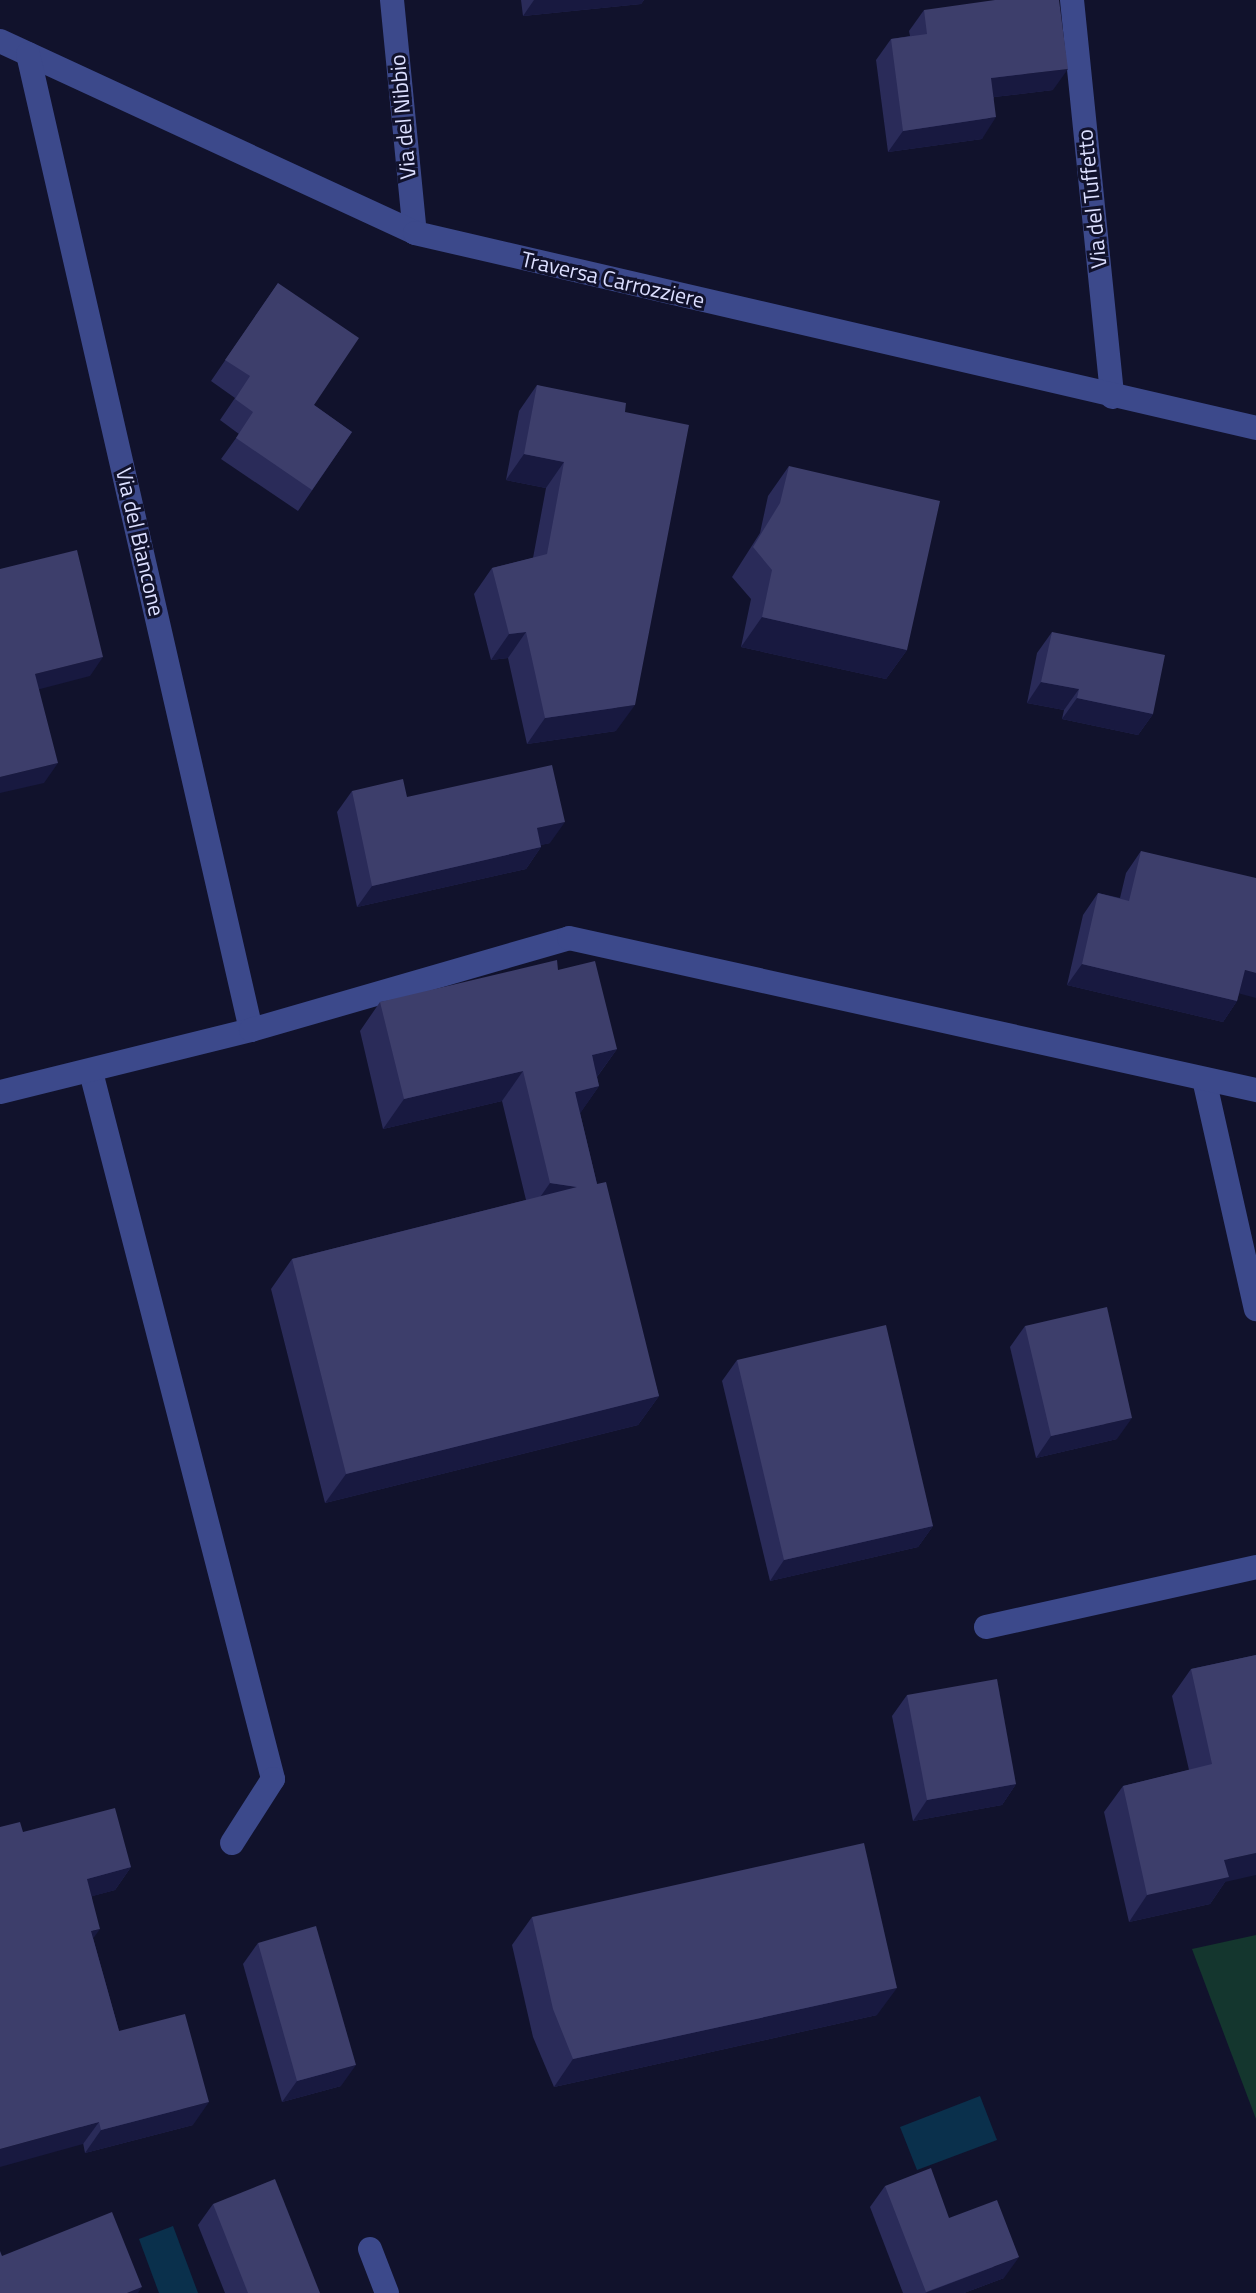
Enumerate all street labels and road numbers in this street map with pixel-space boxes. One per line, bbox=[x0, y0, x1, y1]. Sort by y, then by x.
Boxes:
street label: Via del Nibbio bbox=[384, 53, 422, 181]
street label: Via del Tuffetto bbox=[1072, 128, 1112, 270]
street label: Traversa Carrozziere bbox=[519, 246, 707, 314]
street label: Via del Biancone bbox=[110, 465, 170, 619]

